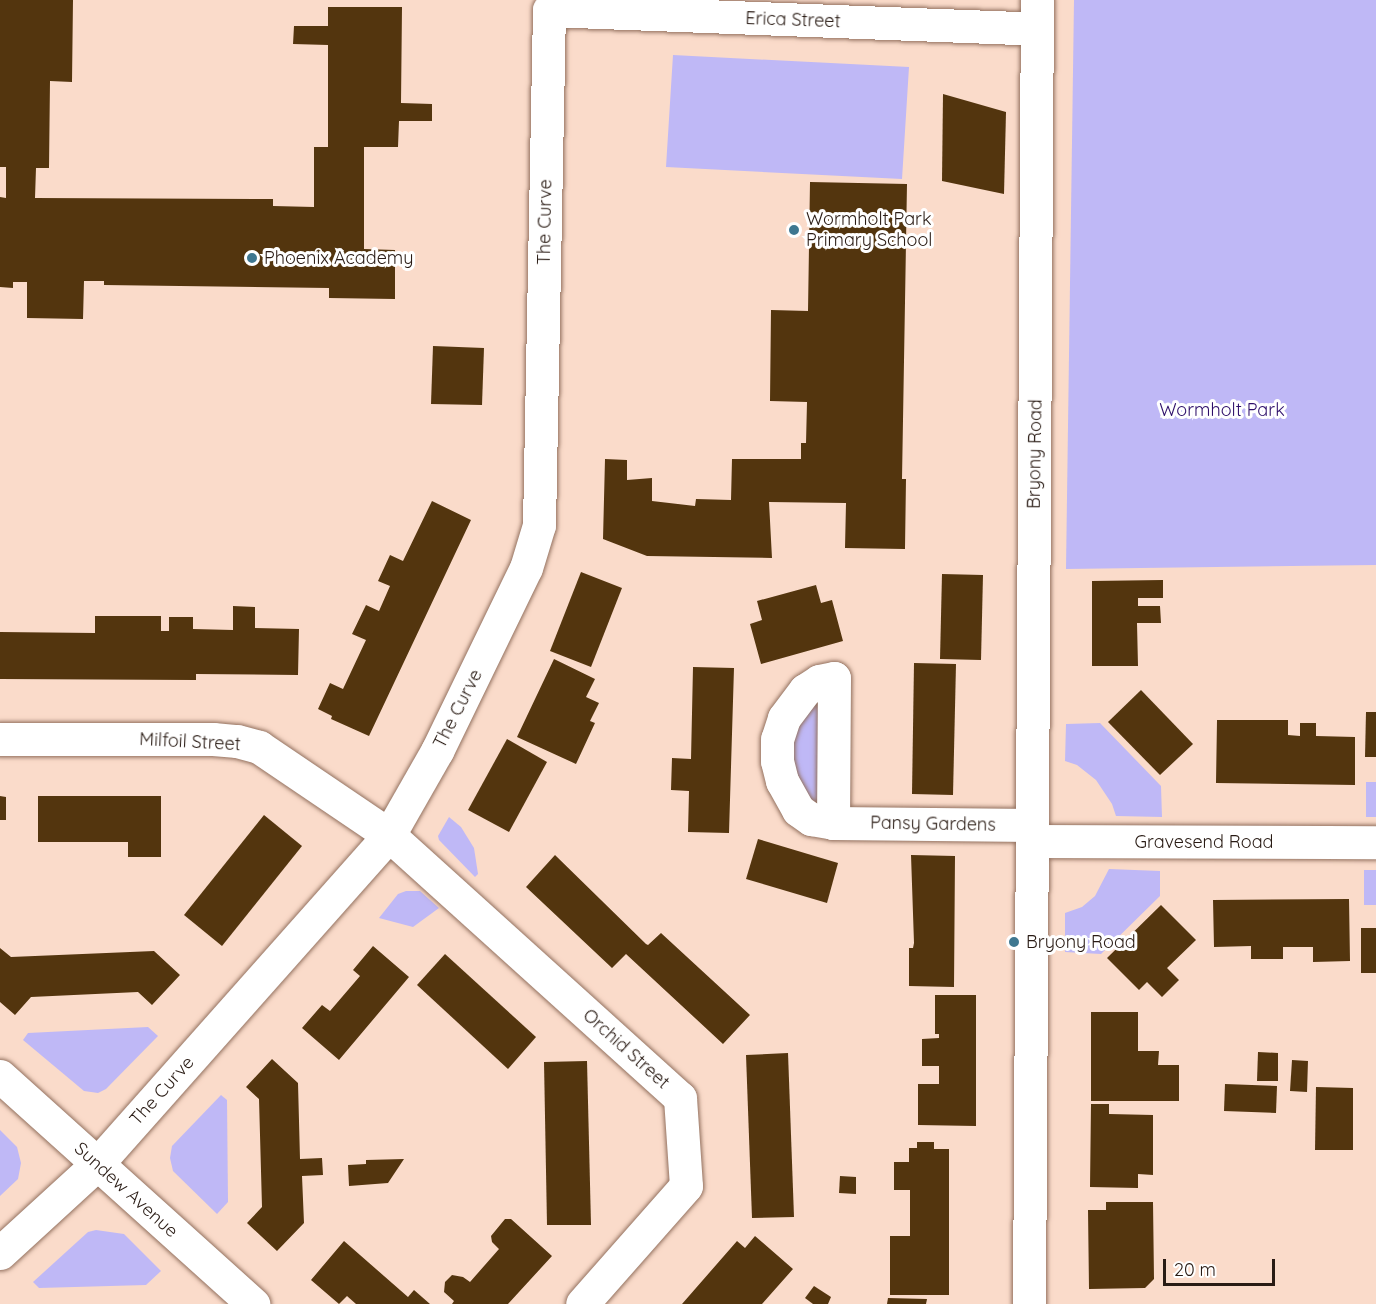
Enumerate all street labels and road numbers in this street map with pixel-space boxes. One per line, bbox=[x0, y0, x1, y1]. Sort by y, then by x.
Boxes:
street label: Erica Street bbox=[745, 8, 841, 32]
street label: The Curve bbox=[533, 179, 557, 265]
street label: Bryony Road bbox=[1023, 399, 1047, 509]
street label: The Curve bbox=[429, 666, 487, 752]
street label: Milfoil Street bbox=[139, 729, 241, 755]
street label: Pansy Gardens bbox=[870, 812, 996, 836]
street label: Gravesend Road bbox=[1134, 831, 1274, 853]
street label: Orchid Street bbox=[578, 1005, 674, 1093]
street label: The Curve bbox=[125, 1052, 199, 1130]
street label: Sundew Avenue bbox=[70, 1138, 182, 1242]

